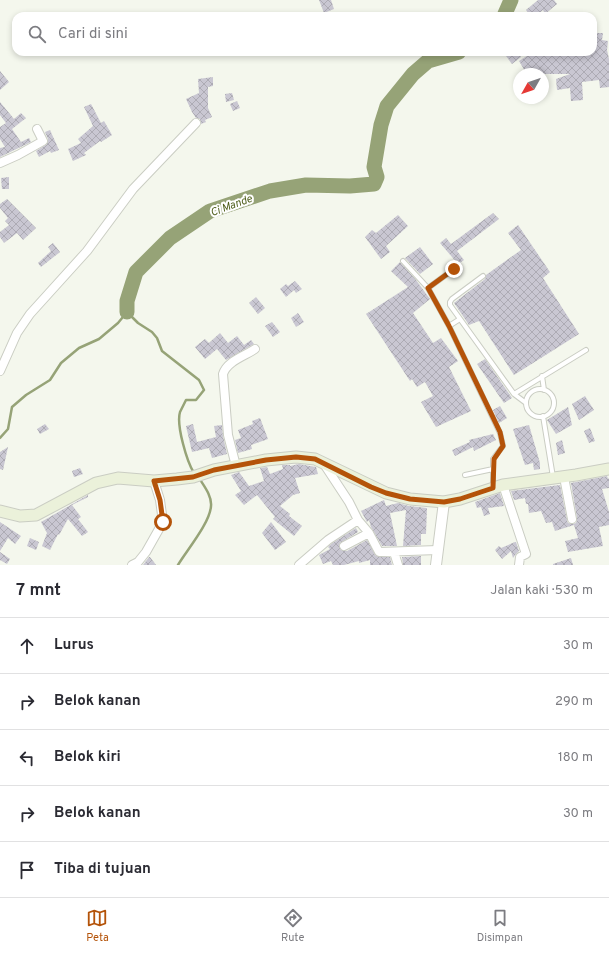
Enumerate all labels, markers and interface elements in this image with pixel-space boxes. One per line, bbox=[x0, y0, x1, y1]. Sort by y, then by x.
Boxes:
search box bbox=[12, 12, 597, 56]
icon: search bbox=[26, 23, 48, 45]
text: Cari di sini bbox=[58, 25, 128, 44]
north arrow bbox=[513, 68, 549, 104]
water label: Ci Mande bbox=[208, 192, 254, 220]
route end bbox=[445, 260, 463, 278]
route start bbox=[154, 513, 172, 531]
text: 7 mnt bbox=[16, 580, 61, 602]
text: Jalan kaki · 530 m bbox=[490, 583, 593, 599]
icon: ahead bbox=[16, 635, 38, 657]
text: Lurus bbox=[54, 636, 94, 655]
text: 30 m bbox=[563, 638, 593, 654]
icon: right bbox=[16, 691, 38, 713]
text: Belok kanan bbox=[54, 692, 141, 711]
text: 290 m bbox=[555, 694, 593, 710]
icon: left bbox=[16, 747, 38, 769]
text: Belok kiri bbox=[54, 748, 121, 767]
text: 180 m bbox=[558, 750, 593, 766]
icon: right bbox=[16, 803, 38, 825]
text: Belok kanan bbox=[54, 804, 141, 823]
text: 30 m bbox=[563, 806, 593, 822]
icon: arrive bbox=[16, 859, 38, 881]
text: Tiba di tujuan bbox=[54, 860, 151, 879]
tab: Peta bbox=[86, 907, 109, 945]
tab: Rute bbox=[281, 907, 304, 945]
tab: Disimpan bbox=[477, 907, 523, 945]

